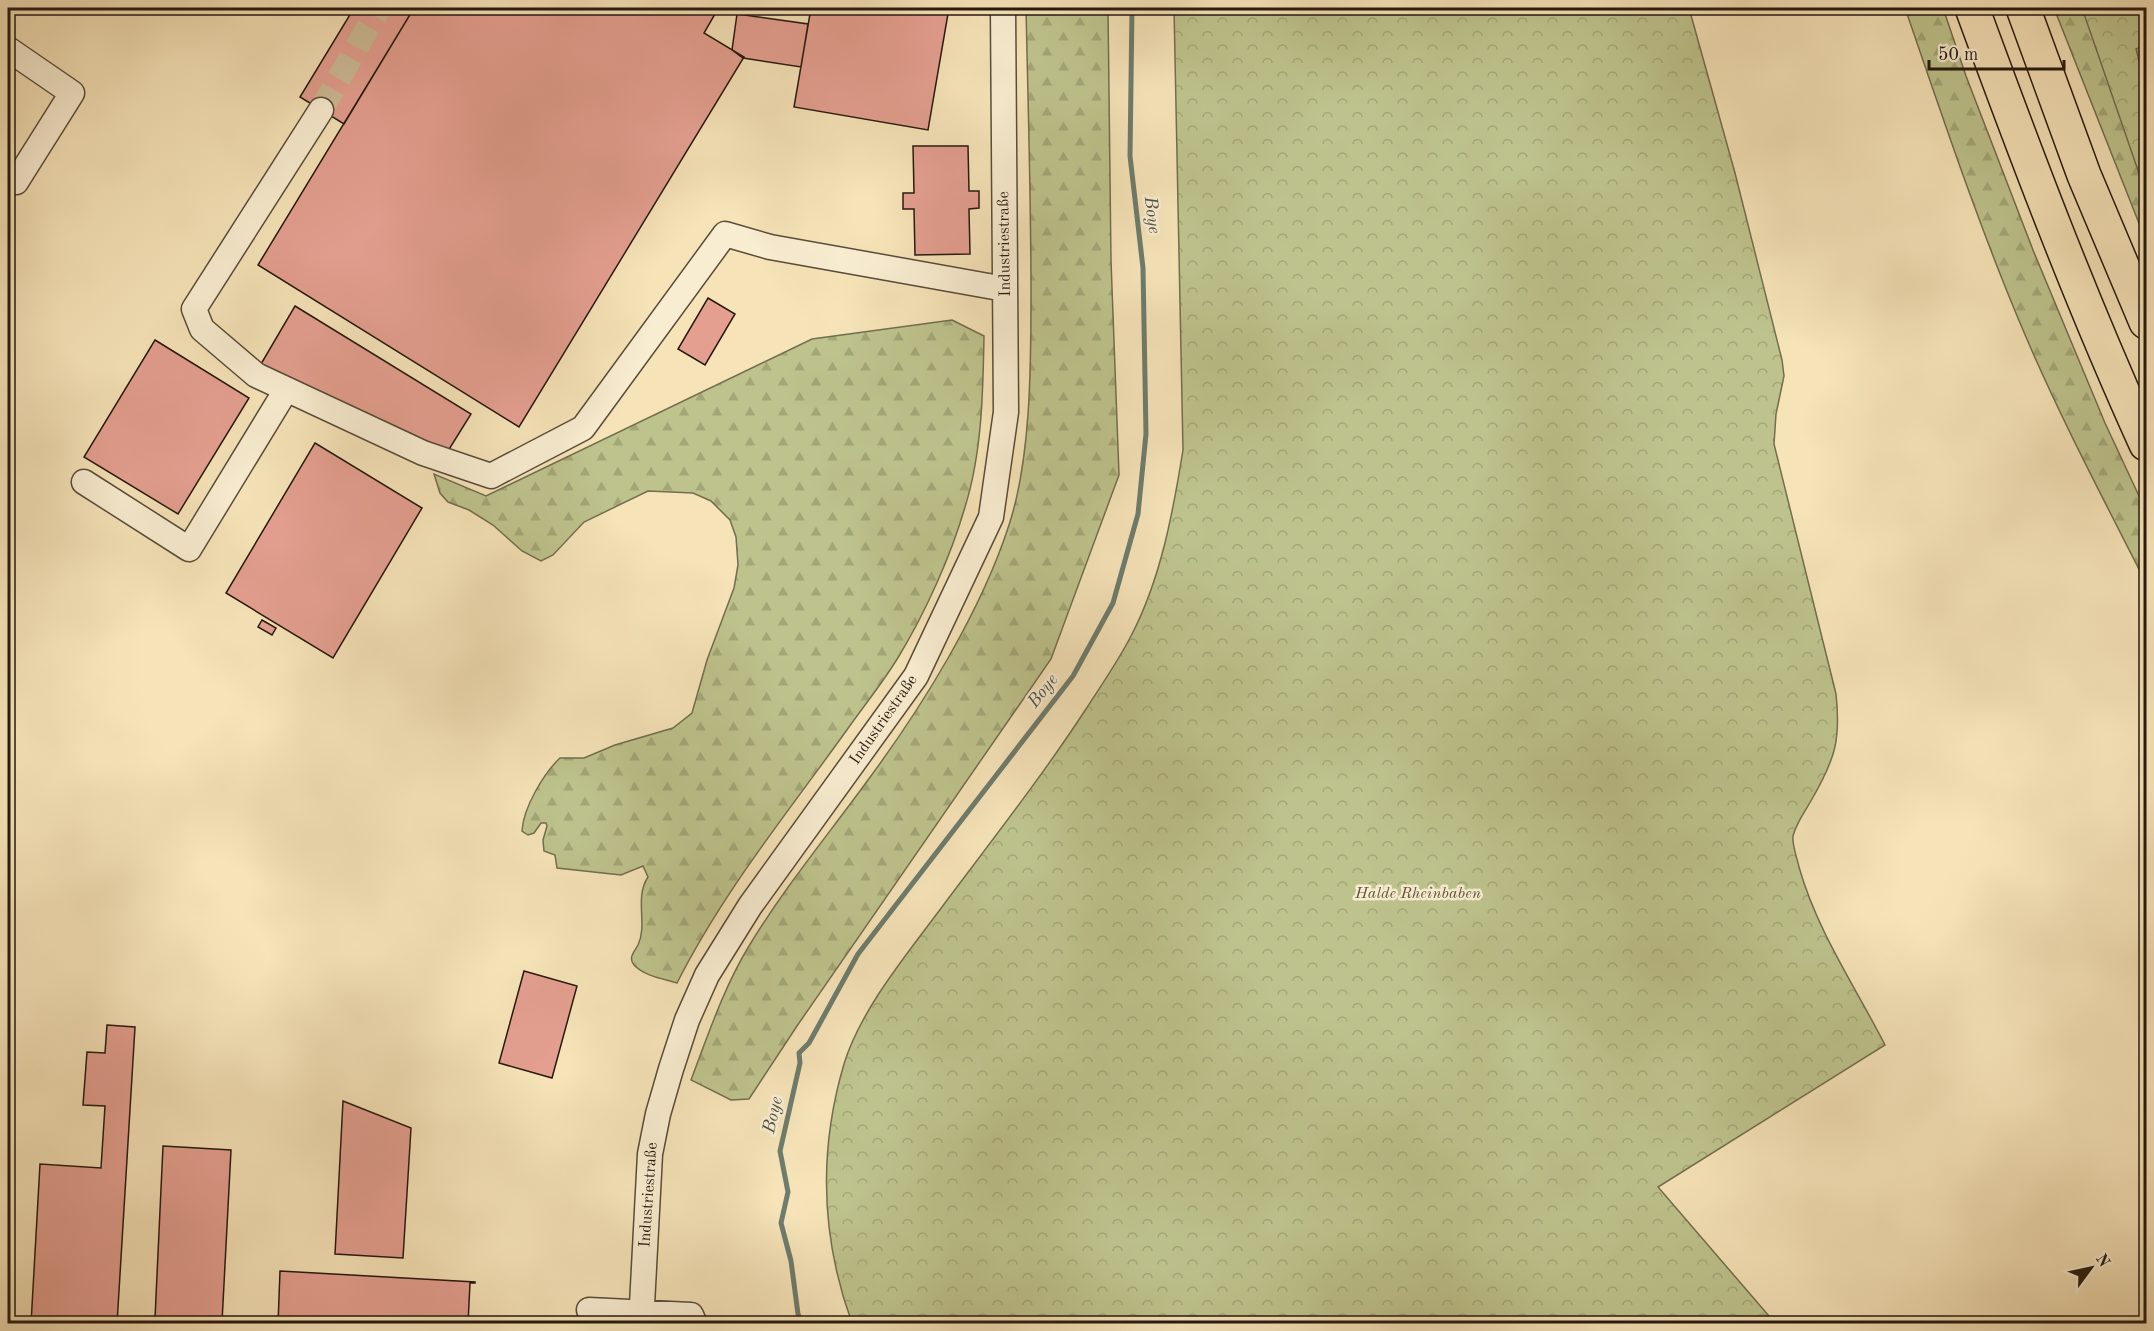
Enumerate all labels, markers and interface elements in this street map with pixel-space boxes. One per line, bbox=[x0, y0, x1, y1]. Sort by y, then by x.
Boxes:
scale bar bbox=[1929, 33, 2064, 71]
text: 50 m bbox=[1938, 46, 1978, 64]
street label: Industriestraße bbox=[996, 191, 1014, 297]
water label: Boye bbox=[1141, 194, 1163, 235]
water label: Boye bbox=[1024, 671, 1062, 712]
street label: Industriestraße bbox=[847, 672, 921, 768]
park label: Halde Rheinbaben bbox=[1354, 886, 1481, 902]
water label: Boye bbox=[760, 1095, 786, 1136]
street label: Industriestraße bbox=[637, 1142, 661, 1248]
north arrow bbox=[2061, 1238, 2121, 1298]
text: N bbox=[2092, 1251, 2112, 1271]

